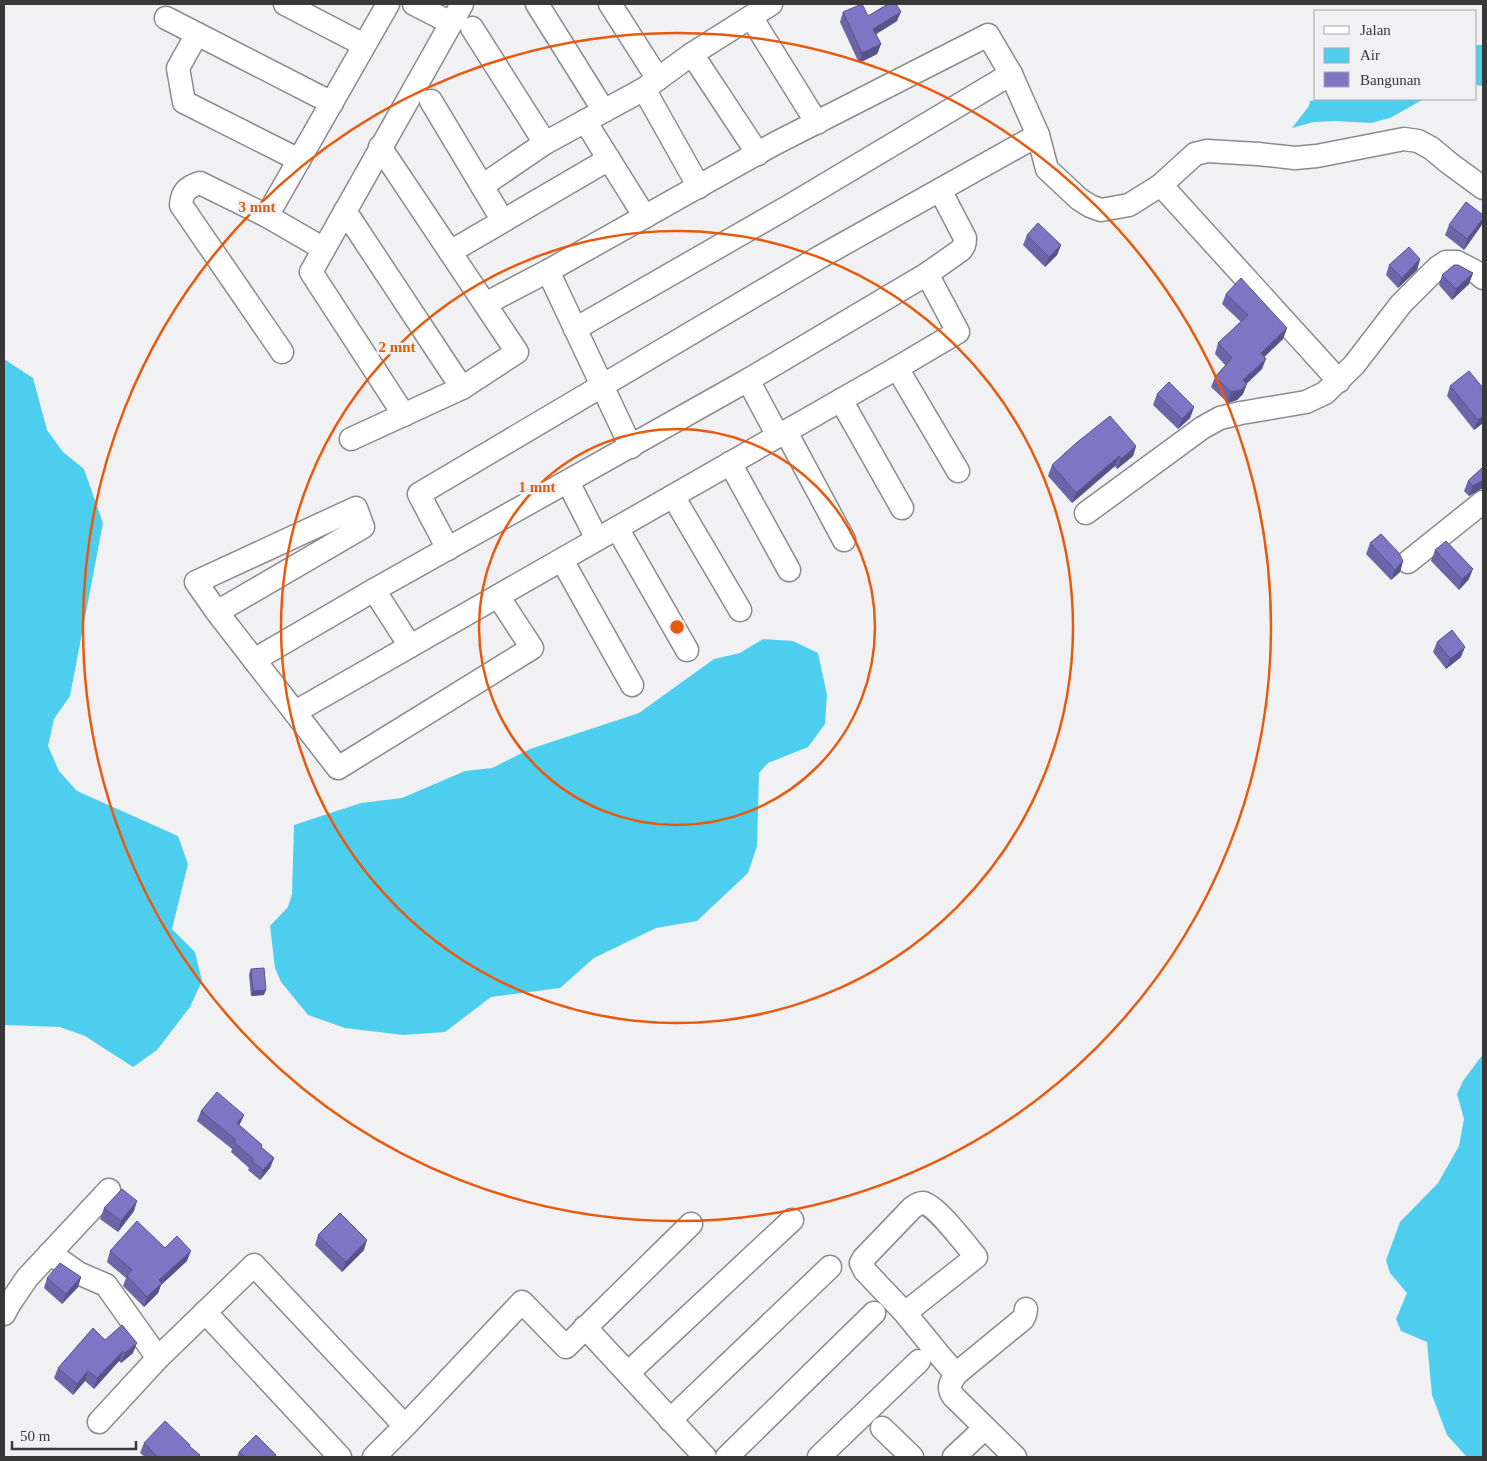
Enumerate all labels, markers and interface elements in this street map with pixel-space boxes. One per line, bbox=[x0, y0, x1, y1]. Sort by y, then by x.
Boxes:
legend bbox=[1314, 10, 1477, 100]
text: Jalan bbox=[1360, 22, 1391, 38]
text: Air bbox=[1360, 47, 1380, 63]
text: Bangunan bbox=[1360, 72, 1421, 88]
text: 3 mnt bbox=[238, 199, 276, 215]
text: 2 mnt bbox=[378, 339, 416, 355]
text: 1 mnt bbox=[518, 479, 556, 495]
centre of rings bbox=[668, 618, 686, 636]
scale bar bbox=[12, 1418, 136, 1450]
text: 50 m bbox=[20, 1428, 51, 1444]

